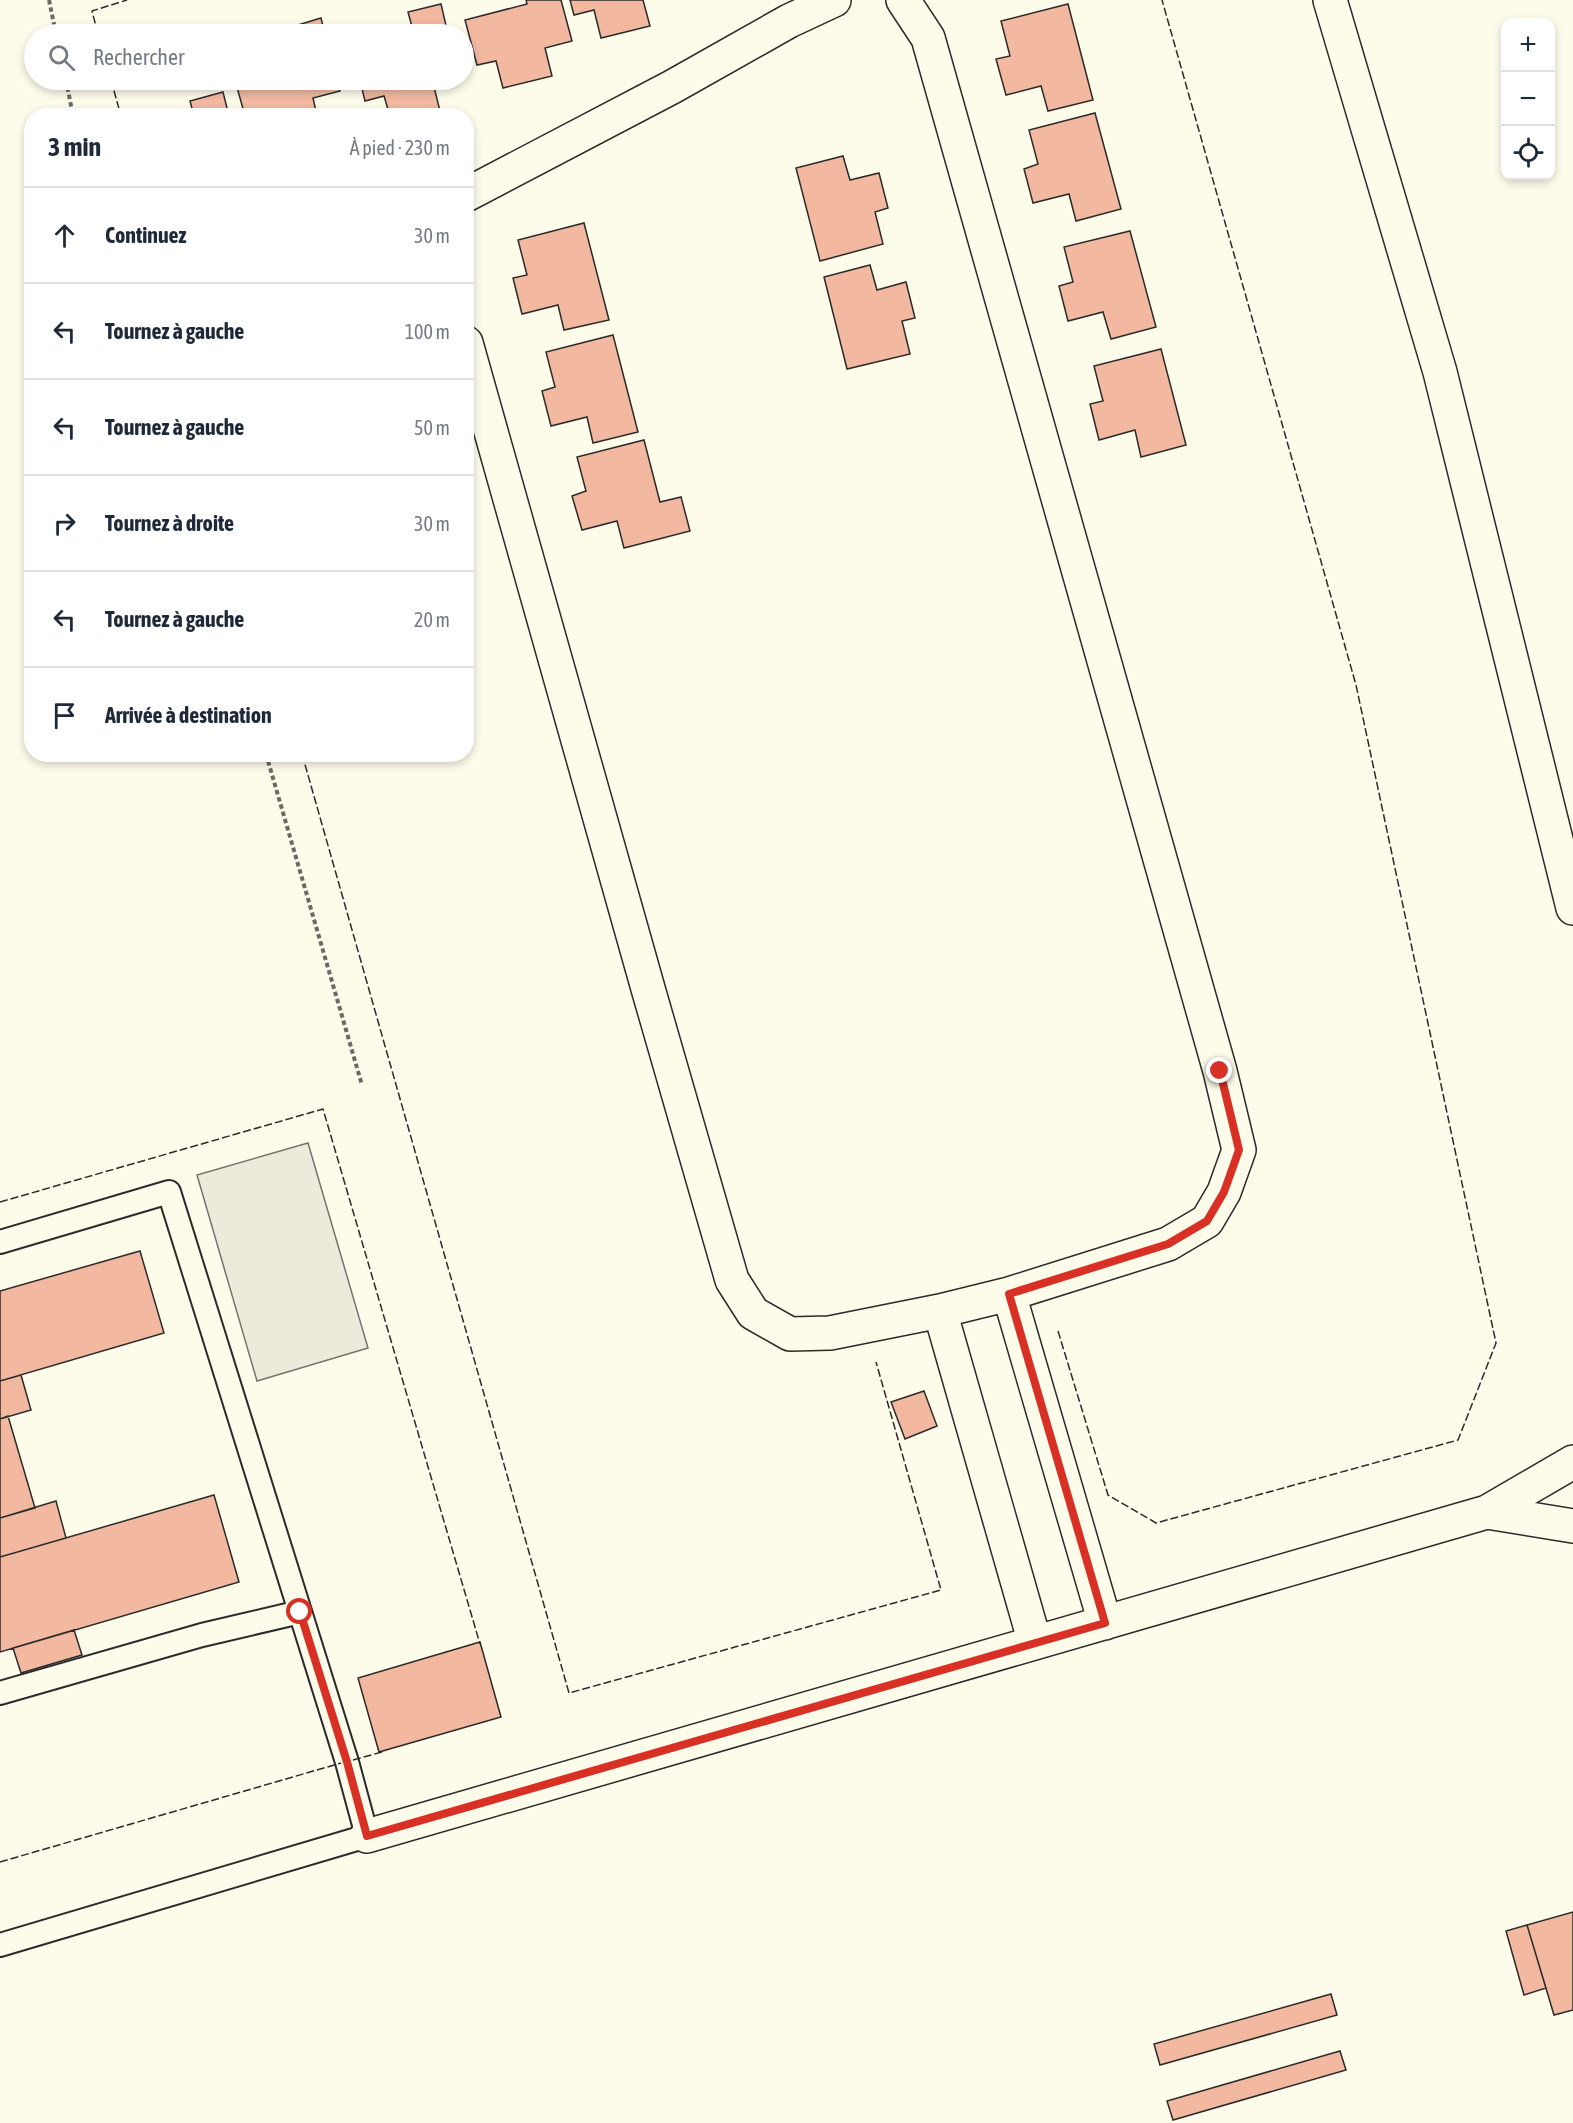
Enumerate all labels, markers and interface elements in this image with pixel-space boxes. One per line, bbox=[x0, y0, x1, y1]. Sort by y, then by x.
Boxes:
map controls bbox=[1501, 18, 1555, 180]
button: + bbox=[1501, 18, 1555, 72]
search box bbox=[24, 24, 474, 90]
icon: search bbox=[45, 41, 78, 74]
text: Rechercher bbox=[93, 44, 184, 70]
button: − bbox=[1501, 72, 1555, 126]
button: locate bbox=[1501, 126, 1555, 180]
text: 3 min bbox=[48, 132, 101, 162]
text: À pied · 230 m bbox=[350, 136, 450, 159]
icon: ahead bbox=[48, 219, 81, 252]
text: Continuez bbox=[105, 222, 187, 248]
text: 30 m bbox=[414, 224, 450, 247]
icon: left bbox=[48, 315, 81, 348]
text: Tournez à gauche bbox=[105, 318, 244, 344]
text: 100 m bbox=[405, 320, 450, 343]
icon: left bbox=[48, 411, 81, 444]
text: Tournez à gauche bbox=[105, 414, 244, 440]
text: 50 m bbox=[414, 416, 450, 439]
icon: right bbox=[48, 507, 81, 540]
text: Tournez à droite bbox=[105, 510, 234, 536]
text: 30 m bbox=[414, 512, 450, 535]
icon: left bbox=[48, 603, 81, 636]
text: Tournez à gauche bbox=[105, 606, 244, 632]
text: 20 m bbox=[414, 608, 450, 631]
icon: arrive bbox=[48, 699, 81, 732]
text: Arrivée à destination bbox=[105, 702, 272, 728]
route end bbox=[1206, 1057, 1232, 1083]
route start bbox=[286, 1598, 312, 1624]

